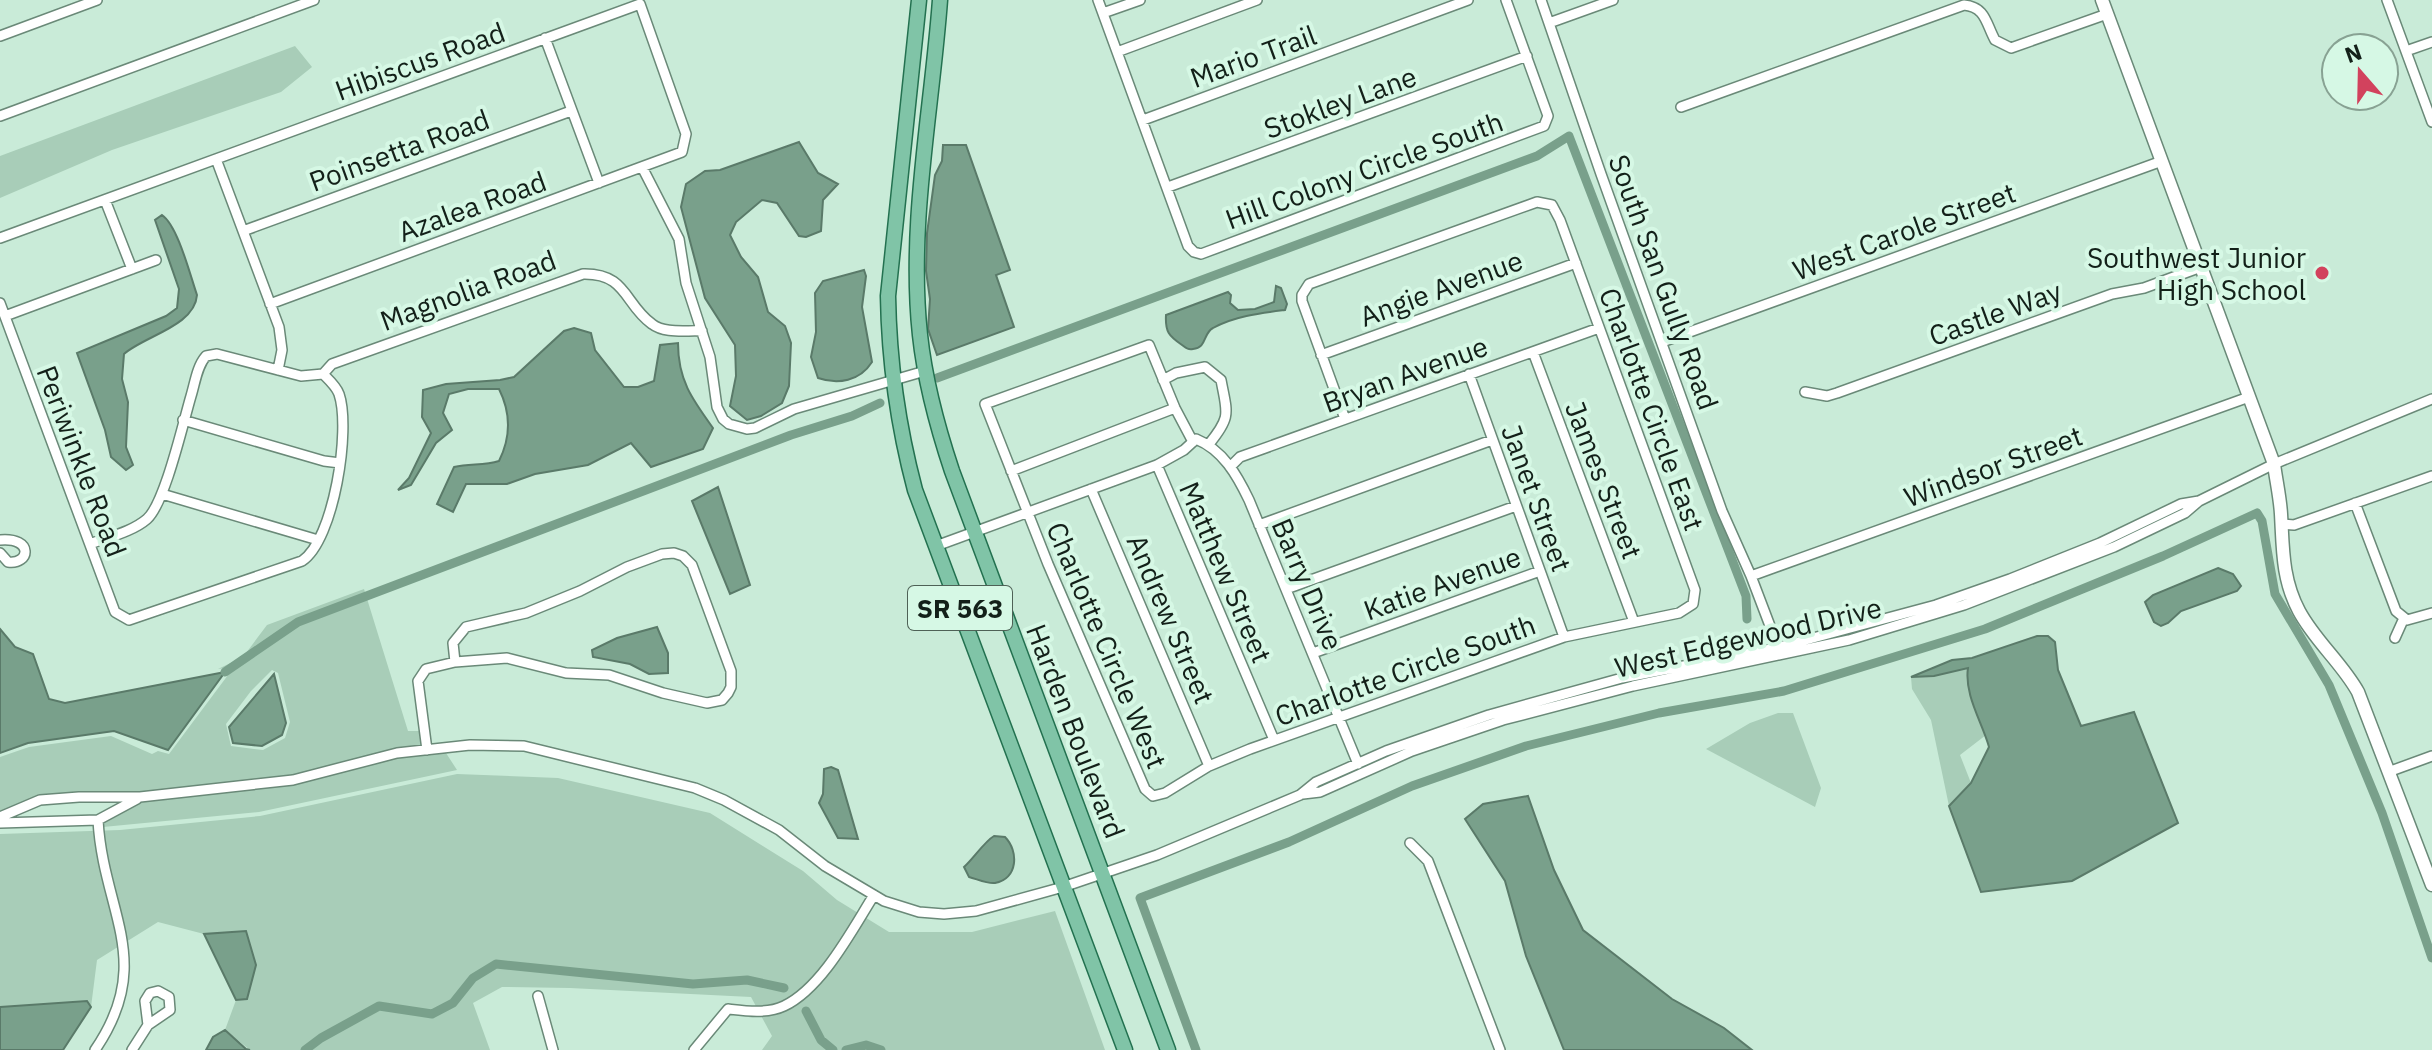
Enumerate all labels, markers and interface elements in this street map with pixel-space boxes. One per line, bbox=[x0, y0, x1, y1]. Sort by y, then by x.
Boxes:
street label: Hibiscus Road bbox=[330, 13, 510, 109]
street label: Mario Trail bbox=[1185, 16, 1321, 96]
north arrow bbox=[2320, 32, 2400, 112]
text: N bbox=[2341, 36, 2365, 69]
street label: Stokley Lane bbox=[1258, 57, 1422, 147]
street label: Poinsetta Road bbox=[304, 100, 494, 200]
street label: Hill Colony Circle South bbox=[1220, 103, 1508, 237]
street label: South San Gully Road bbox=[1601, 149, 1727, 415]
street label: Azalea Road bbox=[393, 162, 551, 250]
street label: West Carole Street bbox=[1788, 174, 2020, 288]
place label: Southwest Junior High School bbox=[2087, 239, 2306, 308]
street label: Magnolia Road bbox=[375, 241, 561, 339]
street label: Angie Avenue bbox=[1354, 241, 1528, 335]
marker: Southwest Junior High School bbox=[2313, 264, 2331, 282]
street label: Castle Way bbox=[1924, 272, 2066, 354]
street label: Charlotte Circle East bbox=[1591, 282, 1713, 536]
street label: Bryan Avenue bbox=[1317, 327, 1493, 421]
street label: Periwinkle Road bbox=[28, 360, 136, 562]
street label: James Street bbox=[1557, 396, 1651, 564]
street label: Windsor Street bbox=[1899, 417, 2087, 515]
street label: Janet Street bbox=[1493, 419, 1581, 577]
street label: Matthew Street bbox=[1171, 476, 1281, 668]
street label: Barry Drive bbox=[1264, 513, 1352, 655]
street label: Charlotte Circle West bbox=[1038, 516, 1176, 774]
street label: Andrew Street bbox=[1119, 529, 1223, 709]
street label: Katie Avenue bbox=[1358, 537, 1526, 629]
road number: SR 563 bbox=[908, 586, 1012, 630]
street label: West Edgewood Drive bbox=[1611, 588, 1885, 686]
street label: Charlotte Circle South bbox=[1270, 606, 1540, 734]
street label: Harden Boulevard bbox=[1018, 619, 1134, 843]

